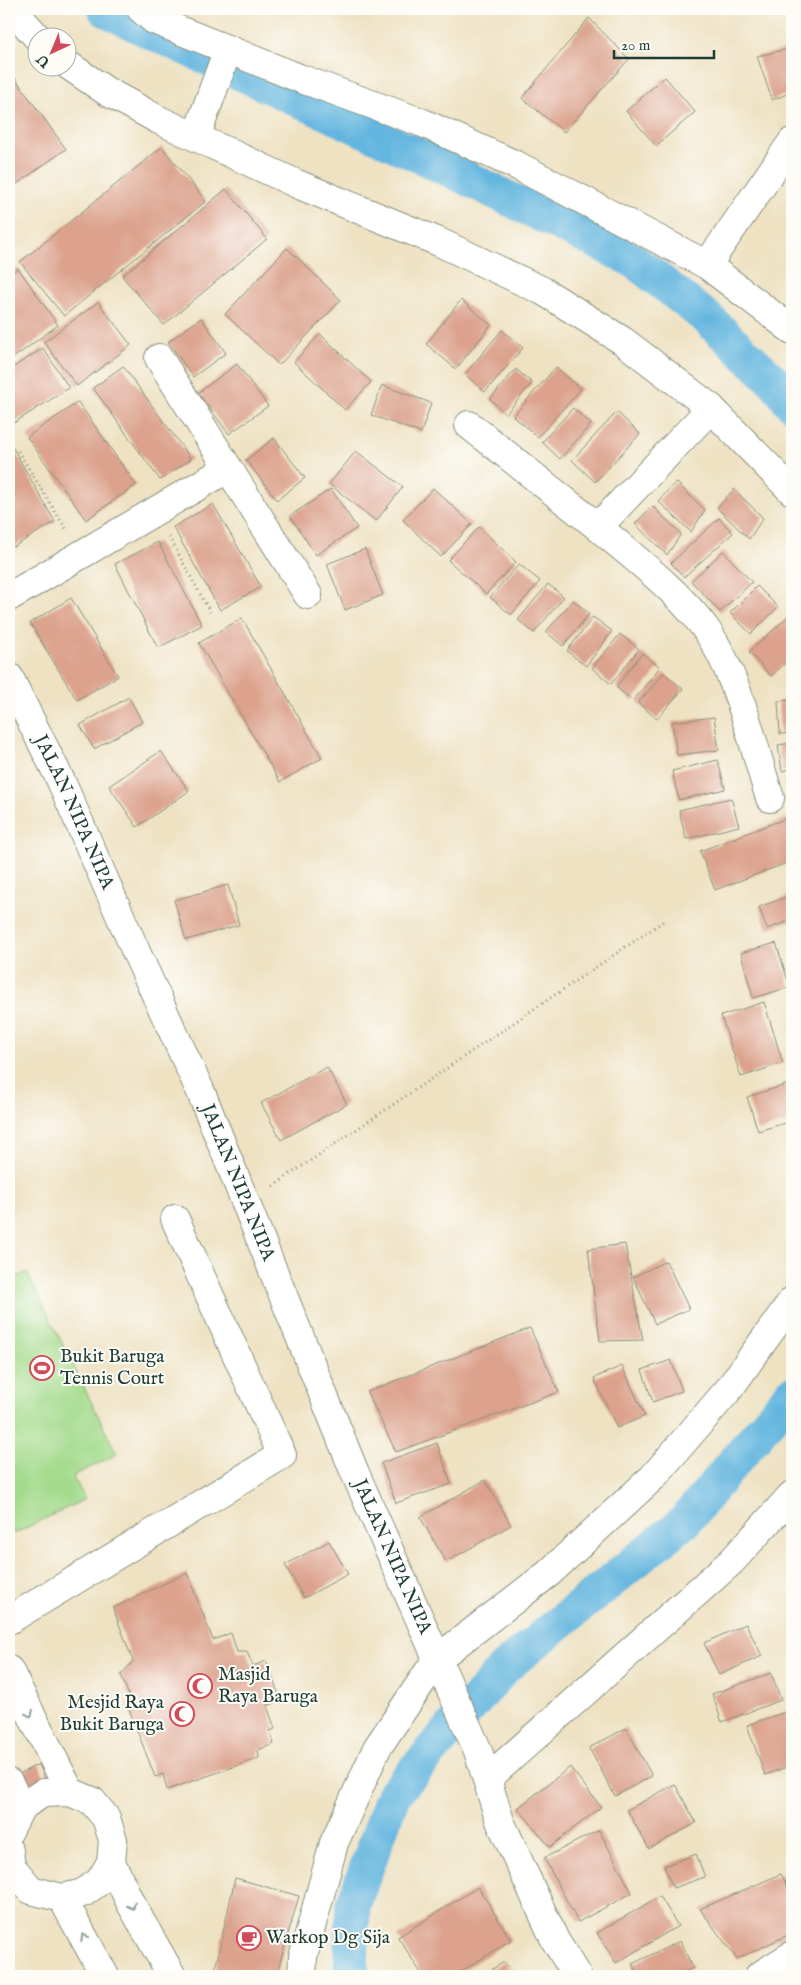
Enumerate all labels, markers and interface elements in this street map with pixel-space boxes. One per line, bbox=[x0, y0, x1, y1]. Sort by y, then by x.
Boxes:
north arrow bbox=[28, 28, 78, 78]
scale bar bbox=[614, 28, 714, 60]
text: 20 m bbox=[621, 36, 651, 55]
text: U bbox=[32, 49, 55, 72]
street label: JALAN NIPA NIPA bbox=[27, 729, 120, 894]
street label: JALAN NIPA NIPA bbox=[194, 1099, 280, 1266]
place label: Bukit Baruga Tennis Court bbox=[60, 1345, 165, 1391]
sports icon: Bukit Baruga Tennis Court bbox=[29, 1355, 55, 1381]
street label: JALAN NIPA NIPA bbox=[346, 1474, 437, 1639]
place label: Masjid Raya Baruga bbox=[218, 1663, 319, 1709]
mosque icon: Masjid Raya Baruga bbox=[187, 1673, 213, 1699]
place label: Mesjid Raya Bukit Baruga bbox=[60, 1691, 165, 1737]
mosque icon: Mesjid Raya Bukit Baruga bbox=[169, 1701, 195, 1727]
one-way arrow bbox=[24, 1709, 34, 1718]
one-way arrow bbox=[126, 1900, 136, 1909]
cafe icon: Warkop Dg Sija bbox=[236, 1925, 262, 1951]
place label: Warkop Dg Sija bbox=[266, 1926, 391, 1950]
one-way arrow bbox=[80, 1933, 90, 1942]

